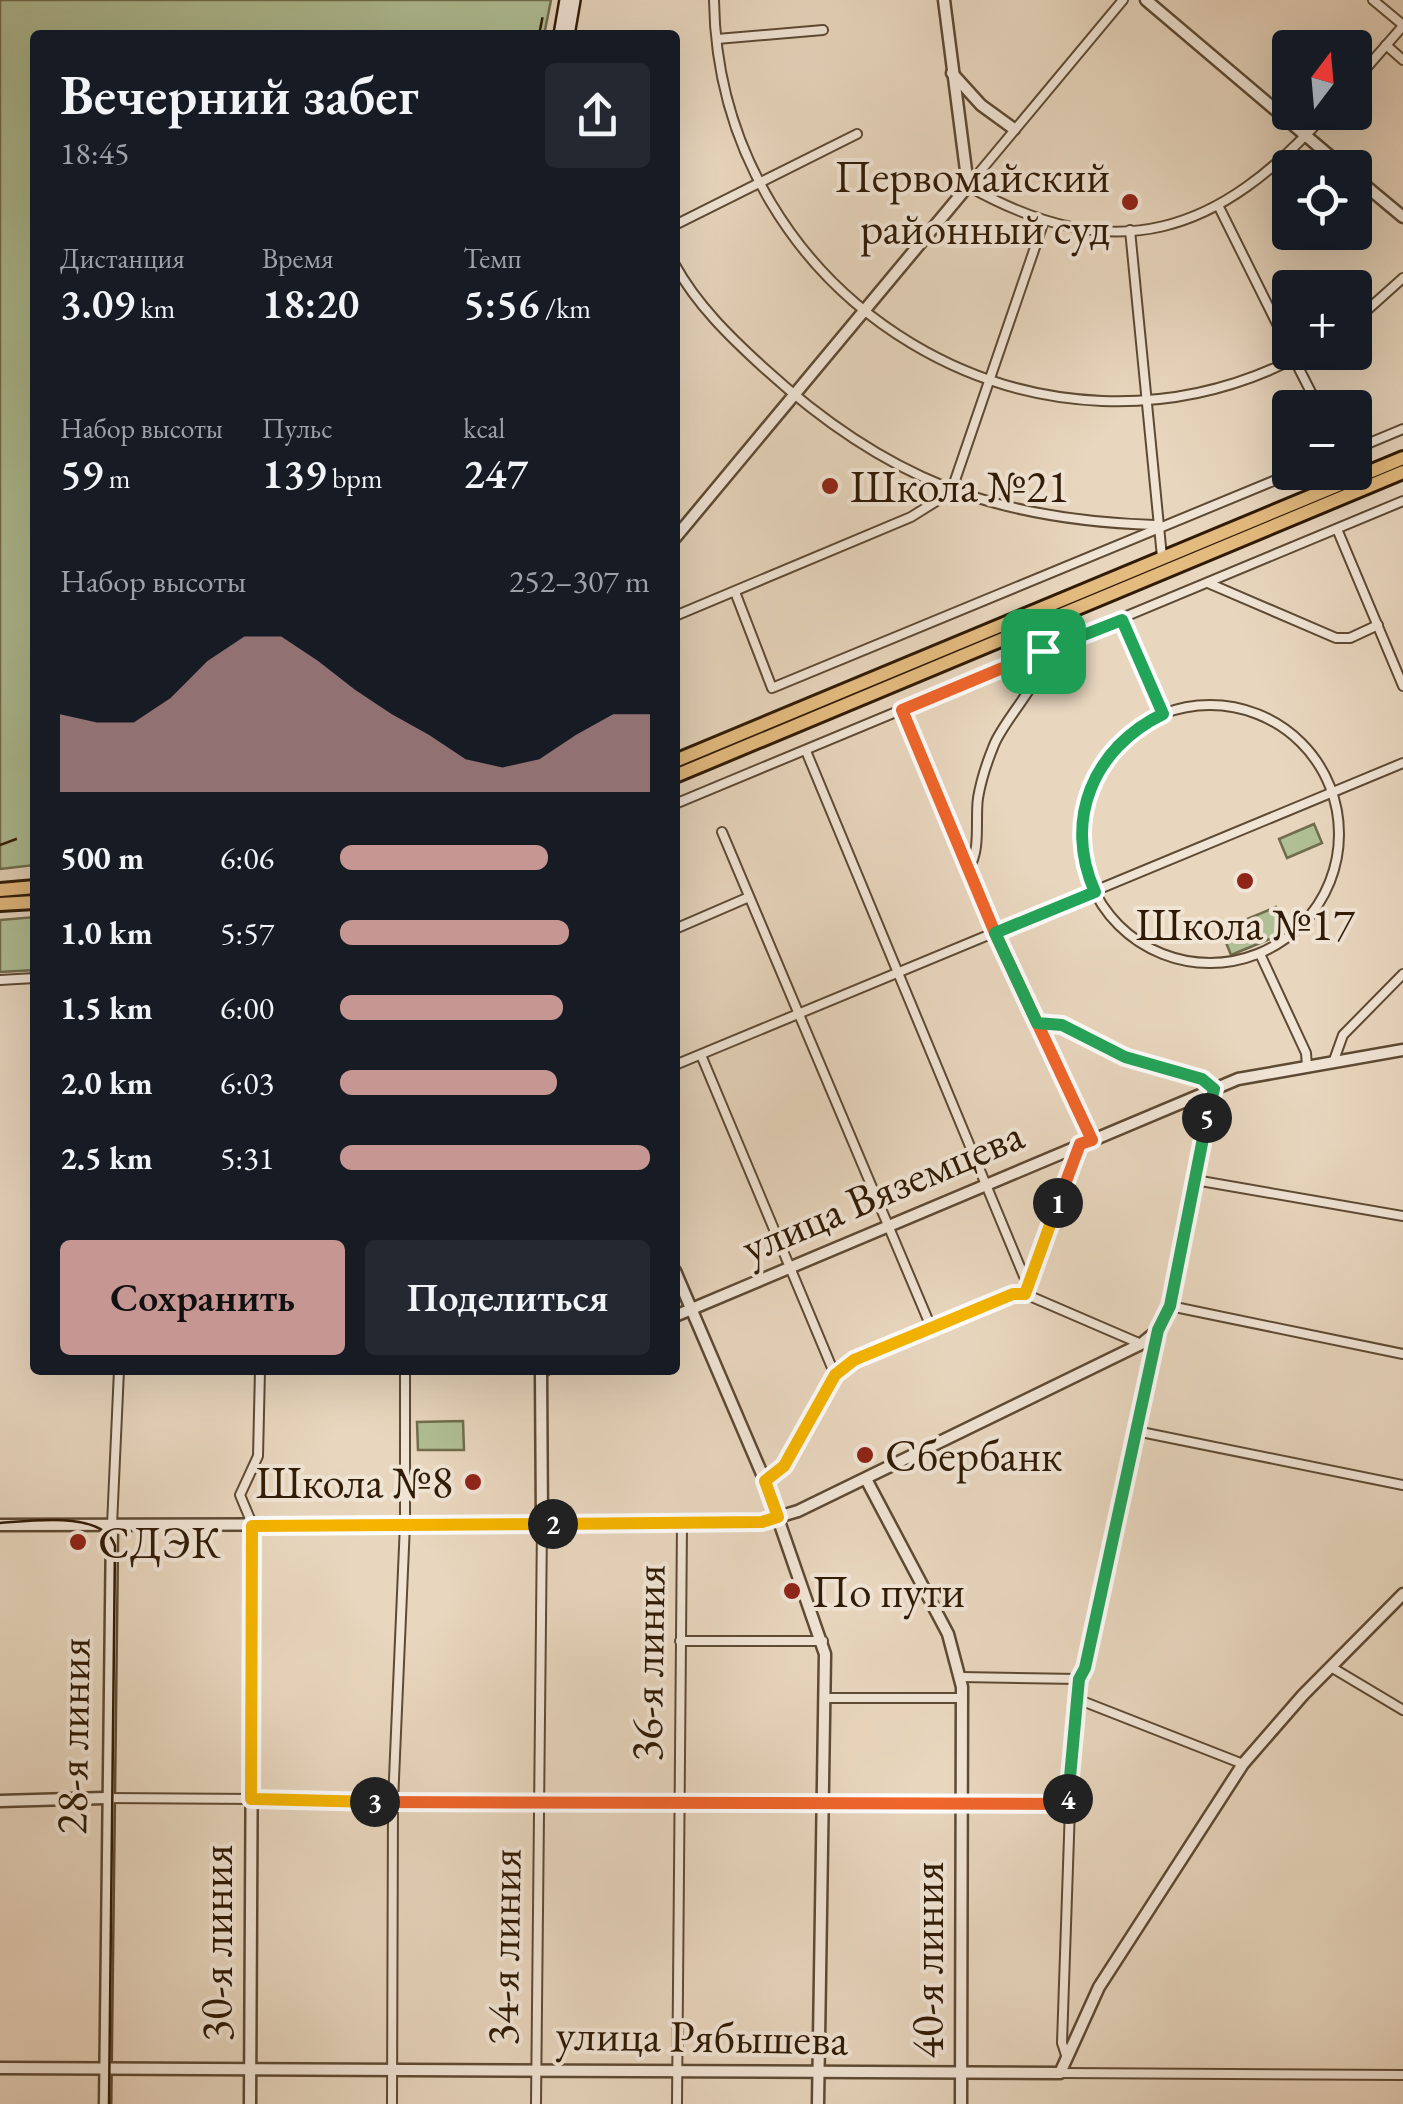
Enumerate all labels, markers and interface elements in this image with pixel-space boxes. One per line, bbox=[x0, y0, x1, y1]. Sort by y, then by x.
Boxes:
north arrow bbox=[1272, 30, 1372, 130]
map controls bbox=[1272, 30, 1372, 490]
text: Вечерний забег bbox=[60, 59, 419, 130]
button: share bbox=[545, 63, 650, 168]
text: 18:45 bbox=[60, 132, 129, 174]
place label: Первомайский районный суд bbox=[834, 147, 1110, 257]
button: locate bbox=[1272, 150, 1372, 250]
marker: Первомайский районный суд bbox=[1119, 191, 1141, 213]
text: Дистанция bbox=[60, 240, 185, 276]
text: Время bbox=[262, 240, 334, 276]
text: Темп bbox=[463, 240, 522, 276]
button: + bbox=[1272, 270, 1372, 370]
text: 3.09 bbox=[60, 276, 135, 331]
text: 18:20 bbox=[262, 276, 359, 331]
text: 5:56 bbox=[463, 276, 539, 331]
text: km bbox=[135, 290, 175, 326]
text: /km bbox=[539, 290, 591, 326]
button: − bbox=[1272, 390, 1372, 490]
text: Набор высоты bbox=[60, 410, 223, 446]
text: Пульс bbox=[262, 410, 333, 446]
text: kcal bbox=[463, 410, 505, 446]
text: 59 bbox=[60, 446, 103, 501]
text: 139 bbox=[262, 446, 326, 501]
text: 247 bbox=[463, 446, 528, 501]
place label: Школа №21 bbox=[850, 457, 1069, 515]
text: m bbox=[103, 460, 130, 496]
text: bpm bbox=[326, 460, 383, 496]
marker: Школа №21 bbox=[819, 475, 841, 497]
text: Набор высоты bbox=[60, 560, 246, 602]
text: 252–307 m bbox=[509, 560, 650, 602]
pin bbox=[1001, 609, 1086, 694]
icon: arrive bbox=[1016, 624, 1071, 679]
text: 500 m bbox=[60, 837, 144, 879]
text: 6:06 bbox=[220, 837, 274, 879]
marker: Школа №17 bbox=[1234, 870, 1256, 892]
place label: Школа №17 bbox=[1135, 895, 1355, 953]
text: 1.0 km bbox=[60, 912, 153, 954]
text: 5:57 bbox=[220, 912, 274, 954]
text: 1.5 km bbox=[60, 987, 153, 1029]
text: 6:00 bbox=[220, 987, 274, 1029]
text: 2.0 km bbox=[60, 1062, 153, 1104]
text: 6:03 bbox=[220, 1062, 274, 1104]
pin: 5 bbox=[1182, 1093, 1232, 1143]
text: 5 bbox=[1200, 1100, 1214, 1136]
street label: улица Вяземцева bbox=[732, 1104, 1032, 1276]
text: 2.5 km bbox=[60, 1137, 153, 1179]
text: 5:31 bbox=[220, 1137, 274, 1179]
pin: 1 bbox=[1033, 1178, 1083, 1228]
text: 1 bbox=[1051, 1185, 1065, 1221]
button: Сохранить bbox=[60, 1240, 345, 1355]
button: Поделиться bbox=[365, 1240, 650, 1355]
place label: Сбербанк bbox=[885, 1426, 1062, 1484]
marker: Сбербанк bbox=[854, 1444, 876, 1466]
place label: Школа №8 bbox=[255, 1453, 453, 1511]
marker: Школа №8 bbox=[462, 1471, 484, 1493]
pin: 2 bbox=[528, 1499, 578, 1549]
text: 2 bbox=[546, 1506, 560, 1542]
place label: СДЭК bbox=[98, 1513, 221, 1571]
marker: СДЭК bbox=[67, 1531, 89, 1553]
place label: По пути bbox=[812, 1562, 965, 1620]
street label: 36-я линия bbox=[616, 1564, 678, 1762]
marker: По пути bbox=[781, 1580, 803, 1602]
street label: 28-я линия bbox=[41, 1637, 103, 1835]
pin: 4 bbox=[1043, 1774, 1093, 1824]
pin: 3 bbox=[350, 1777, 400, 1827]
text: 4 bbox=[1061, 1781, 1075, 1817]
text: 3 bbox=[368, 1784, 382, 1820]
street label: 30-я линия bbox=[187, 1844, 245, 2042]
street label: 34-я линия bbox=[472, 1848, 534, 2046]
street label: 40-я линия bbox=[898, 1861, 956, 2059]
street label: улица Рябышева bbox=[555, 2004, 849, 2068]

